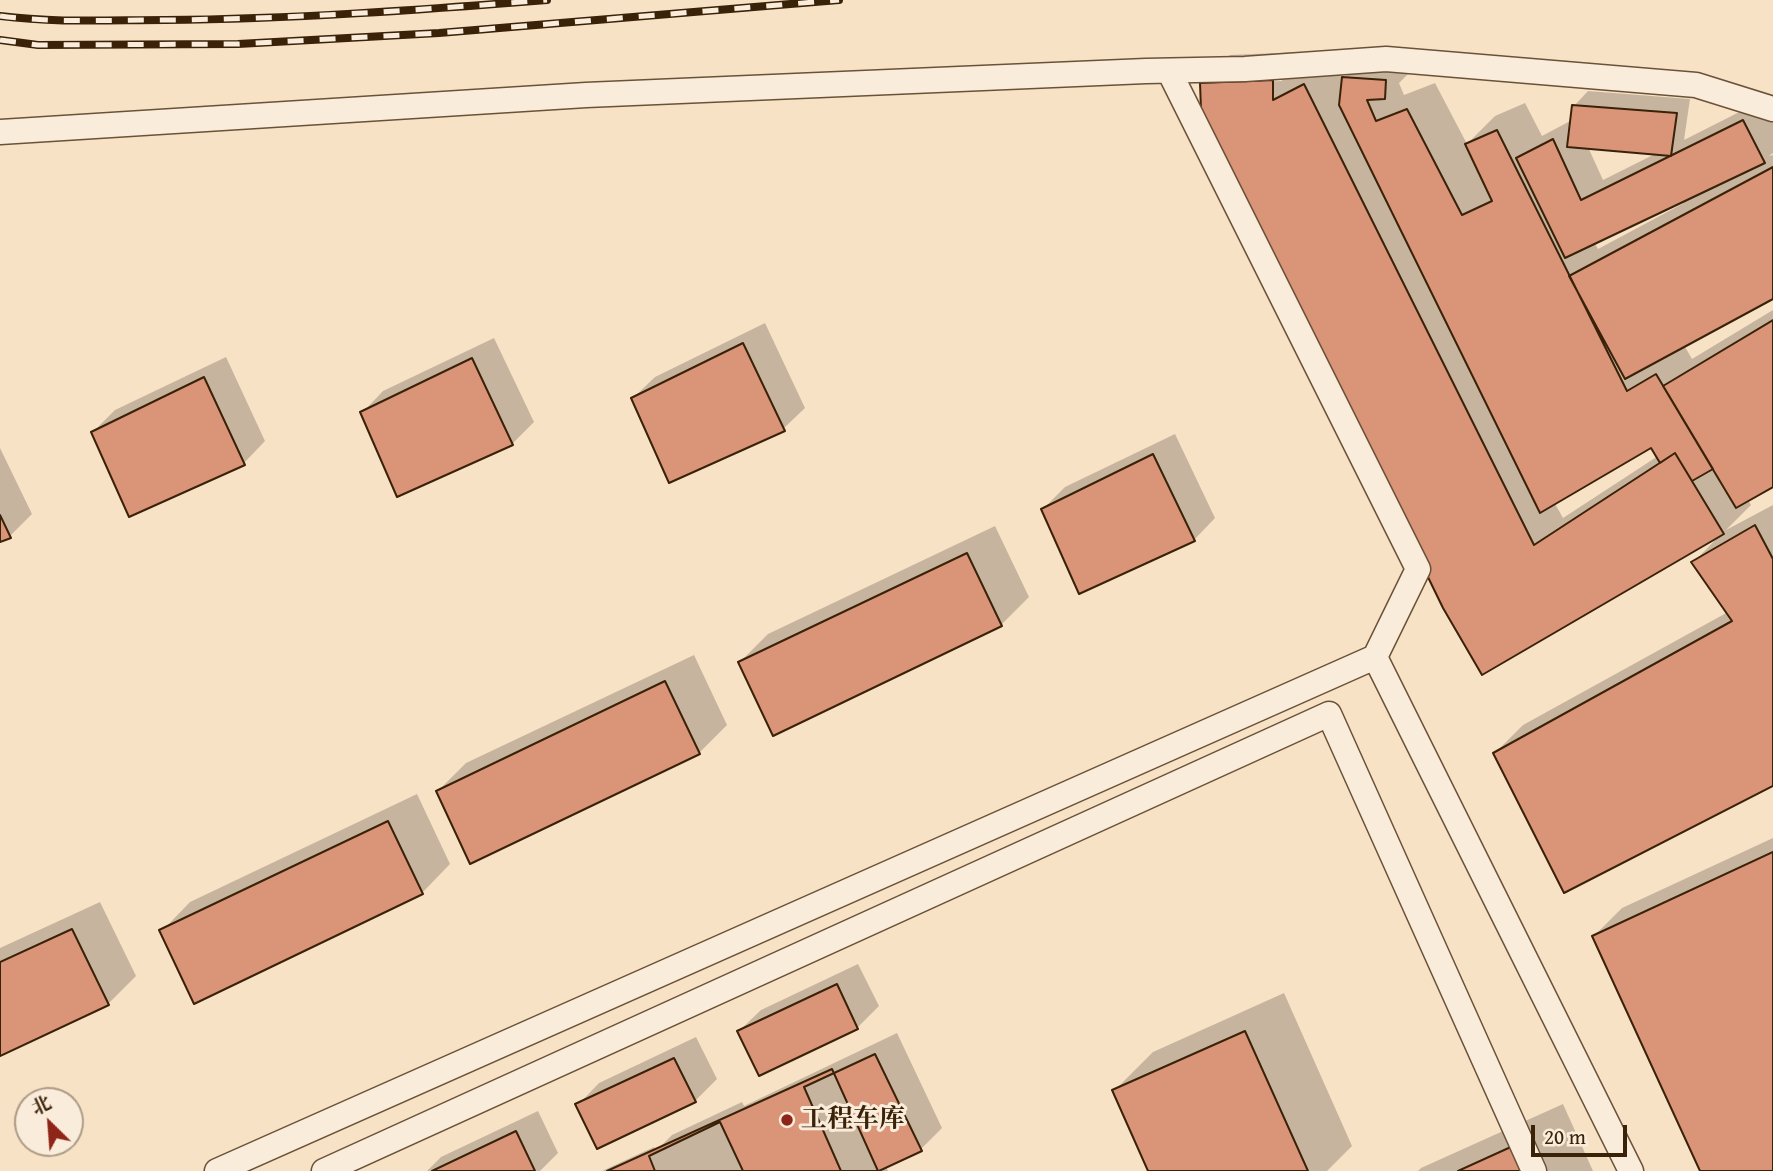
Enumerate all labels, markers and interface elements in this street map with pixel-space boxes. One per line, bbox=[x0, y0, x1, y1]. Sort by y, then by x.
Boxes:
north arrow bbox=[14, 1087, 84, 1157]
text: 北 bbox=[26, 1088, 55, 1121]
place label: 工程车库 bbox=[801, 1104, 905, 1136]
marker: 工程车库 bbox=[779, 1112, 795, 1128]
scale bar bbox=[1535, 1112, 1631, 1156]
text: 20 m bbox=[1544, 1121, 1586, 1152]

